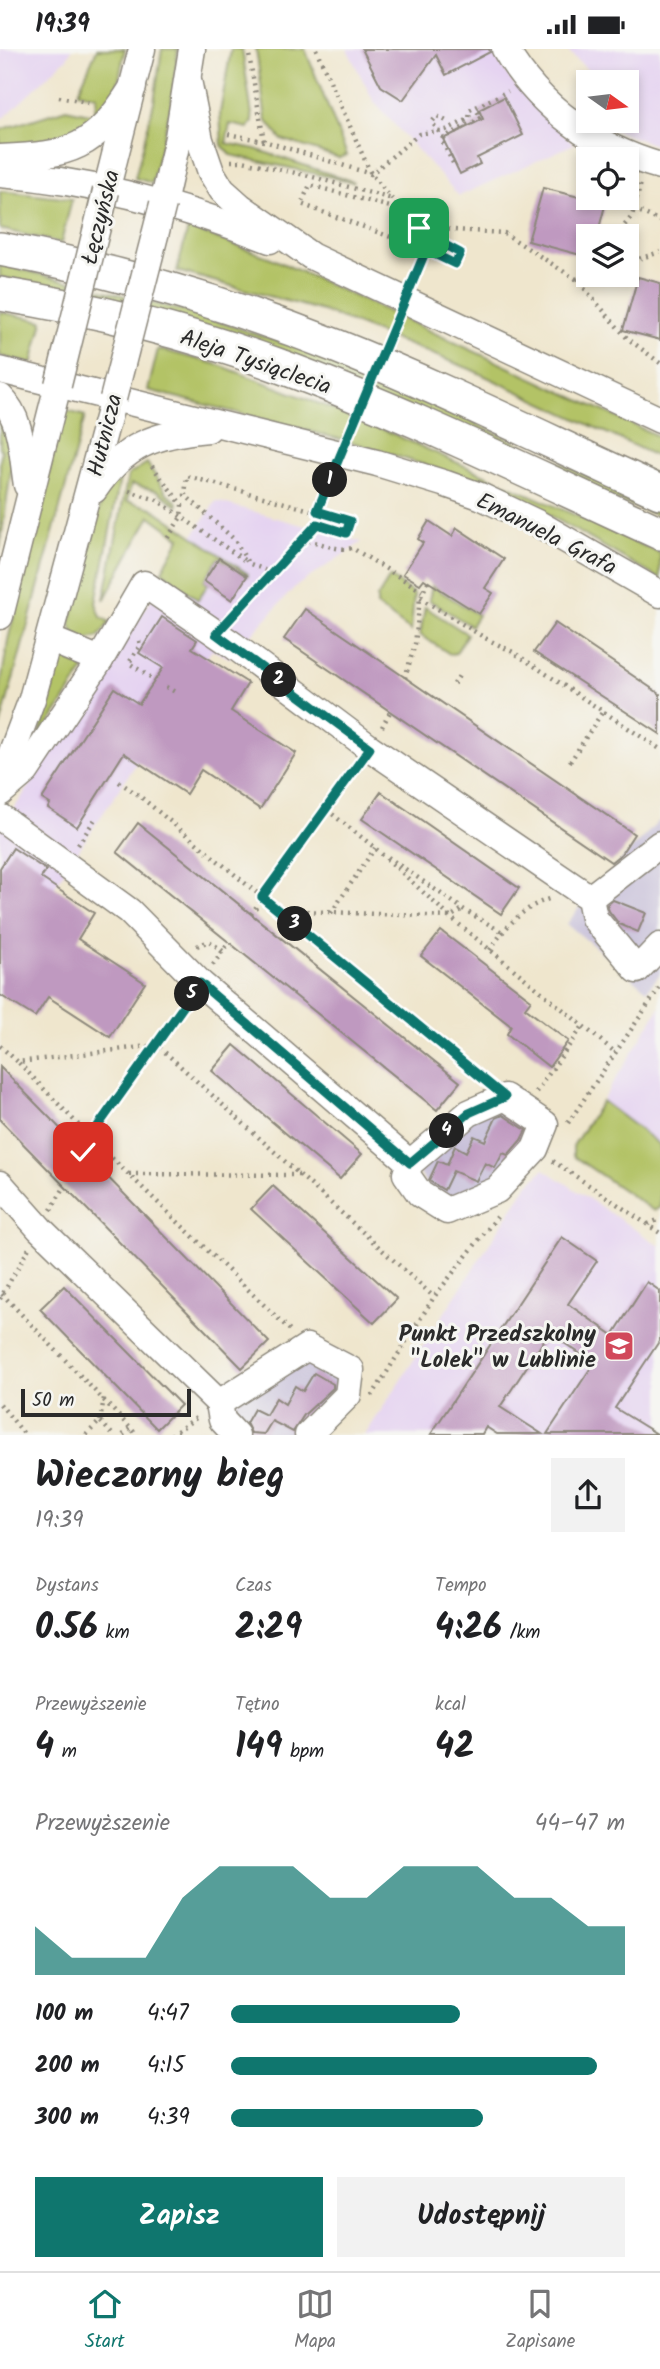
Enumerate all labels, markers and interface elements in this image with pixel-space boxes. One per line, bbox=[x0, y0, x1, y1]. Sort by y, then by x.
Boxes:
text: 19:39 bbox=[35, 4, 90, 46]
north arrow bbox=[576, 70, 639, 133]
map controls bbox=[576, 70, 639, 287]
button: locate bbox=[576, 147, 639, 210]
street label: Łęczyńska bbox=[73, 166, 131, 269]
pin bbox=[389, 198, 449, 258]
icon: arrive bbox=[400, 209, 438, 247]
button: layers bbox=[576, 224, 639, 287]
street label: Aleja Tysiąclecia bbox=[175, 320, 336, 406]
street label: Hutnicza bbox=[78, 390, 134, 481]
pin: 1 bbox=[312, 463, 348, 497]
text: 1 bbox=[327, 464, 332, 494]
street label: Emanuela Grafa bbox=[469, 484, 623, 586]
pin: 2 bbox=[262, 663, 296, 697]
text: 2 bbox=[273, 664, 284, 694]
pin: 3 bbox=[278, 907, 312, 941]
text: 3 bbox=[289, 908, 300, 938]
pin: 5 bbox=[174, 977, 210, 1011]
text: 5 bbox=[187, 978, 196, 1008]
pin: 4 bbox=[430, 1113, 464, 1149]
text: 4 bbox=[441, 1115, 452, 1145]
pin bbox=[53, 1122, 113, 1182]
icon: check bbox=[64, 1133, 102, 1171]
place label: Punkt Przedszkolny "Lolek" w Lublinie bbox=[399, 1317, 596, 1379]
school or university icon: Punkt Przedszkolny "Lolek" w Lublinie bbox=[602, 1329, 636, 1363]
scale bar bbox=[21, 1385, 191, 1417]
text: 50 m bbox=[32, 1386, 74, 1416]
text: Wieczorny bieg bbox=[35, 1447, 285, 1507]
button: share bbox=[551, 1458, 625, 1532]
text: 19:39 bbox=[35, 1503, 83, 1539]
text: Dystans bbox=[35, 1571, 99, 1601]
text: Czas bbox=[235, 1571, 272, 1601]
text: Tempo bbox=[435, 1571, 487, 1601]
text: 0.56 bbox=[35, 1601, 98, 1657]
text: 2:29 bbox=[235, 1601, 302, 1657]
text: 4:26 bbox=[435, 1601, 502, 1657]
text: km bbox=[98, 1618, 130, 1648]
text: /km bbox=[502, 1618, 540, 1648]
text: Przewyższenie bbox=[35, 1690, 147, 1720]
text: Tętno bbox=[235, 1690, 280, 1720]
text: kcal bbox=[435, 1690, 466, 1720]
text: 4 bbox=[35, 1720, 54, 1776]
text: 149 bbox=[235, 1720, 282, 1776]
text: 42 bbox=[435, 1720, 474, 1776]
text: m bbox=[54, 1737, 77, 1767]
text: bpm bbox=[282, 1737, 324, 1767]
text: Przewyższenie bbox=[35, 1806, 170, 1842]
text: 44–47 m bbox=[535, 1806, 625, 1842]
text: 100 m bbox=[35, 1996, 93, 2032]
text: 4:47 bbox=[147, 1996, 189, 2032]
text: 200 m bbox=[35, 2048, 100, 2084]
text: 4:15 bbox=[147, 2048, 185, 2084]
text: 300 m bbox=[35, 2100, 99, 2136]
text: 4:39 bbox=[147, 2100, 190, 2136]
button: Zapisz bbox=[35, 2177, 323, 2257]
button: Udostępnij bbox=[337, 2177, 625, 2257]
tab: Start bbox=[85, 2285, 125, 2357]
tab: Mapa bbox=[294, 2285, 336, 2357]
tab: Zapisane bbox=[505, 2285, 575, 2357]

